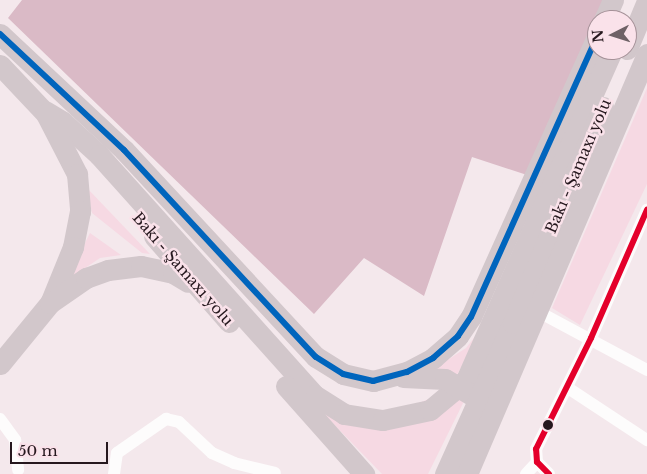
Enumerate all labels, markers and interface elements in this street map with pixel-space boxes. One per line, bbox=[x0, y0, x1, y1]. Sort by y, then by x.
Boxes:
north arrow bbox=[587, 10, 637, 60]
text: N bbox=[589, 29, 608, 44]
street label: Bakı - Şamaxı yolu bbox=[541, 96, 615, 236]
street label: Bakı - Şamaxı yolu bbox=[129, 209, 237, 329]
unlabelled marker bbox=[543, 420, 553, 430]
scale bar bbox=[12, 432, 110, 464]
text: 50 m bbox=[18, 441, 58, 460]

